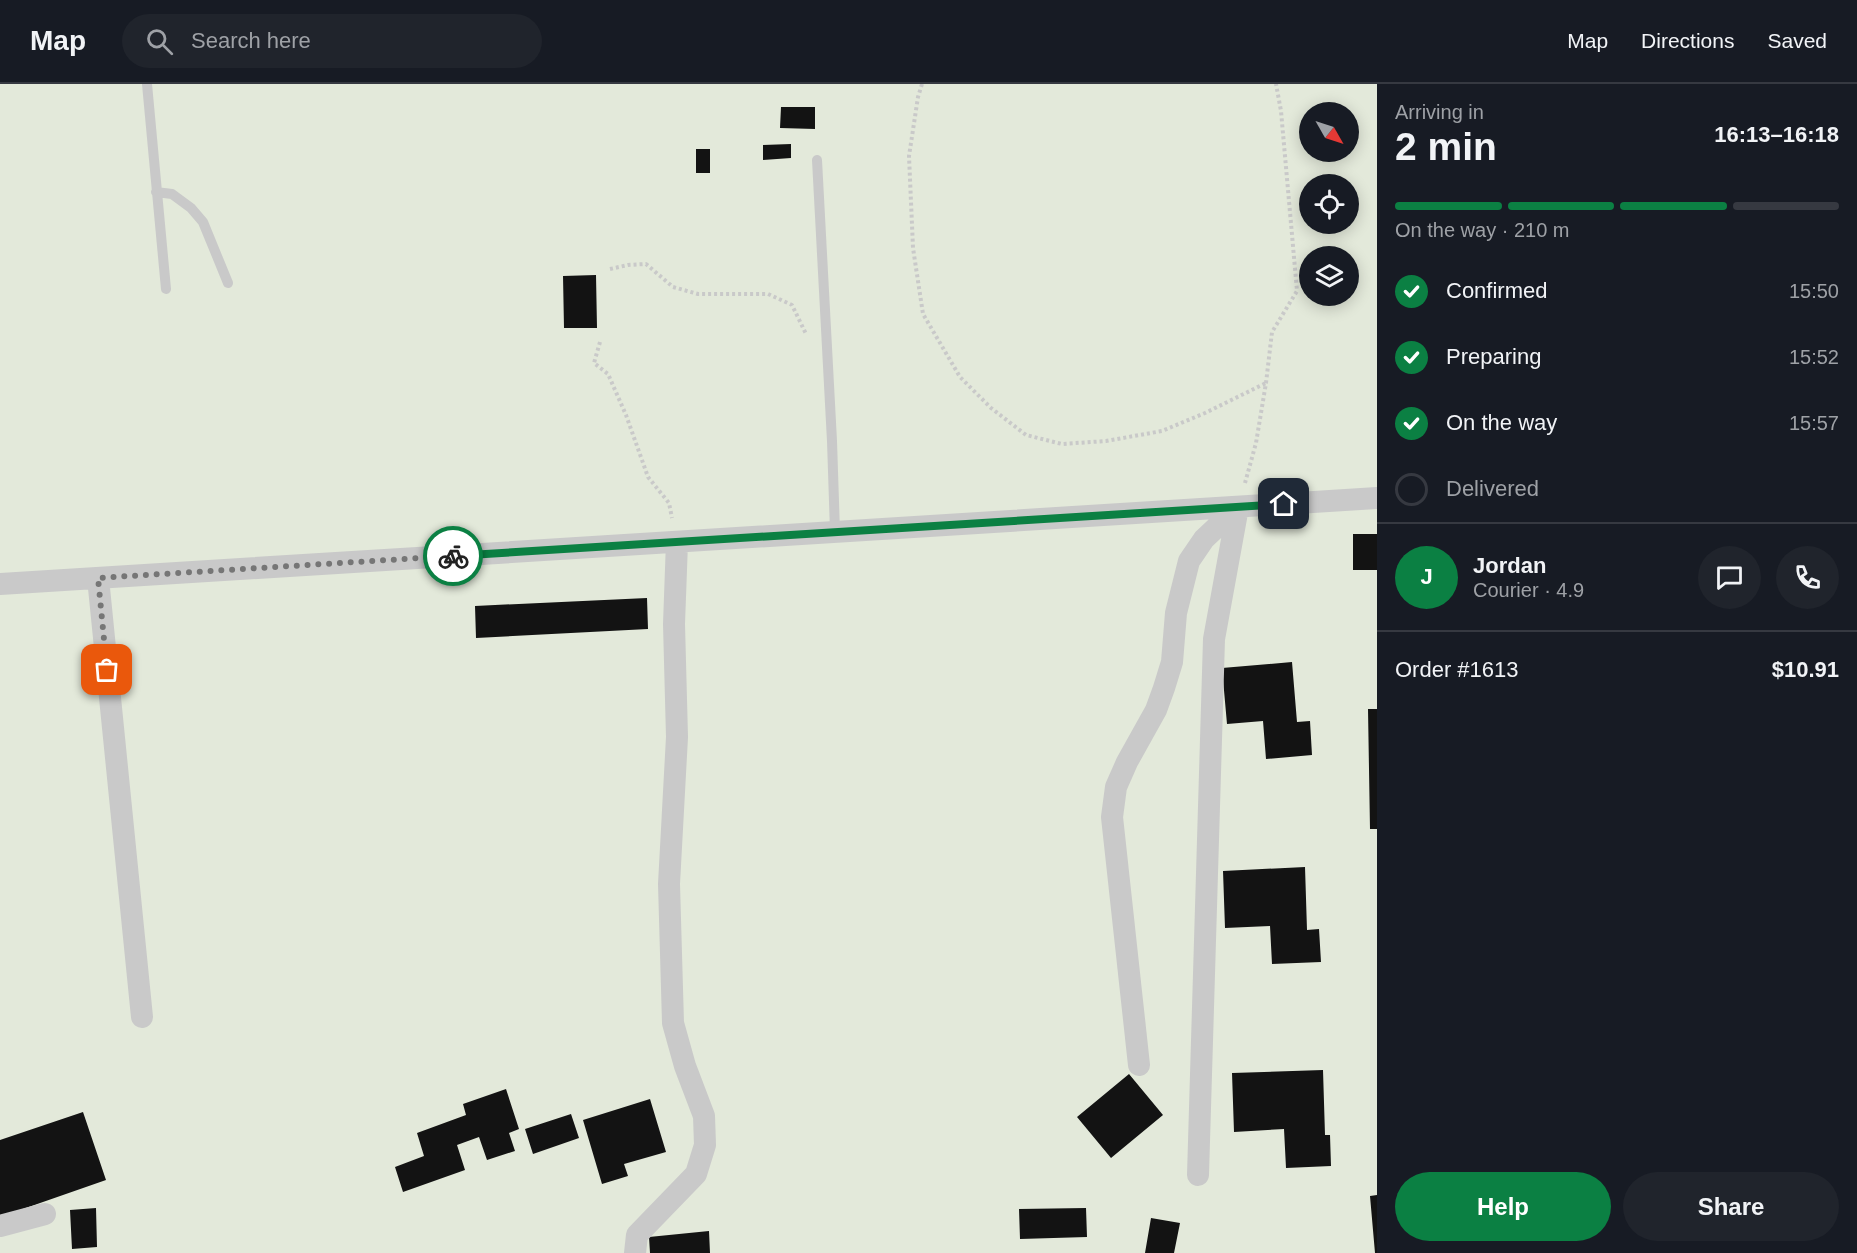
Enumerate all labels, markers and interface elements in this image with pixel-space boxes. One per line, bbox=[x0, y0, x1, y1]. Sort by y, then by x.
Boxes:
search box bbox=[122, 14, 542, 68]
text: Map bbox=[30, 25, 86, 56]
icon: search bbox=[143, 25, 176, 58]
text: Search here bbox=[191, 28, 311, 53]
text: Map bbox=[1567, 29, 1608, 52]
text: Directions bbox=[1641, 29, 1734, 52]
text: Saved bbox=[1767, 29, 1827, 52]
text: Arriving in bbox=[1395, 101, 1484, 123]
north arrow bbox=[1299, 102, 1359, 162]
map controls bbox=[1299, 102, 1359, 306]
text: 16:13–16:18 bbox=[1714, 122, 1839, 147]
text: 2 min bbox=[1395, 125, 1497, 168]
button: locate bbox=[1299, 174, 1359, 234]
text: On the way · 210 m bbox=[1395, 219, 1570, 241]
button: layers bbox=[1299, 246, 1359, 306]
icon: check bbox=[1395, 275, 1428, 308]
text: Confirmed bbox=[1446, 278, 1547, 303]
text: 15:50 bbox=[1789, 280, 1839, 302]
icon: check bbox=[1395, 341, 1428, 374]
text: Preparing bbox=[1446, 344, 1541, 369]
text: 15:52 bbox=[1789, 346, 1839, 368]
icon: check bbox=[1395, 407, 1428, 440]
text: On the way bbox=[1446, 410, 1557, 435]
text: 15:57 bbox=[1789, 412, 1839, 434]
text: Delivered bbox=[1446, 476, 1539, 501]
pin bbox=[1258, 478, 1309, 529]
icon: home bbox=[1267, 487, 1300, 520]
courier bbox=[423, 526, 483, 586]
icon: bike bbox=[437, 540, 470, 573]
button: chat bbox=[1698, 546, 1761, 609]
button: phone bbox=[1776, 546, 1839, 609]
text: Jordan bbox=[1473, 553, 1546, 578]
text: J bbox=[1420, 564, 1433, 589]
text: Courier · 4.9 bbox=[1473, 579, 1584, 601]
pin bbox=[81, 644, 132, 695]
icon: bag bbox=[90, 653, 123, 686]
text: Order #1613 bbox=[1395, 657, 1519, 682]
text: $10.91 bbox=[1772, 657, 1839, 682]
button: Help bbox=[1395, 1172, 1611, 1241]
button: Share bbox=[1623, 1172, 1839, 1241]

